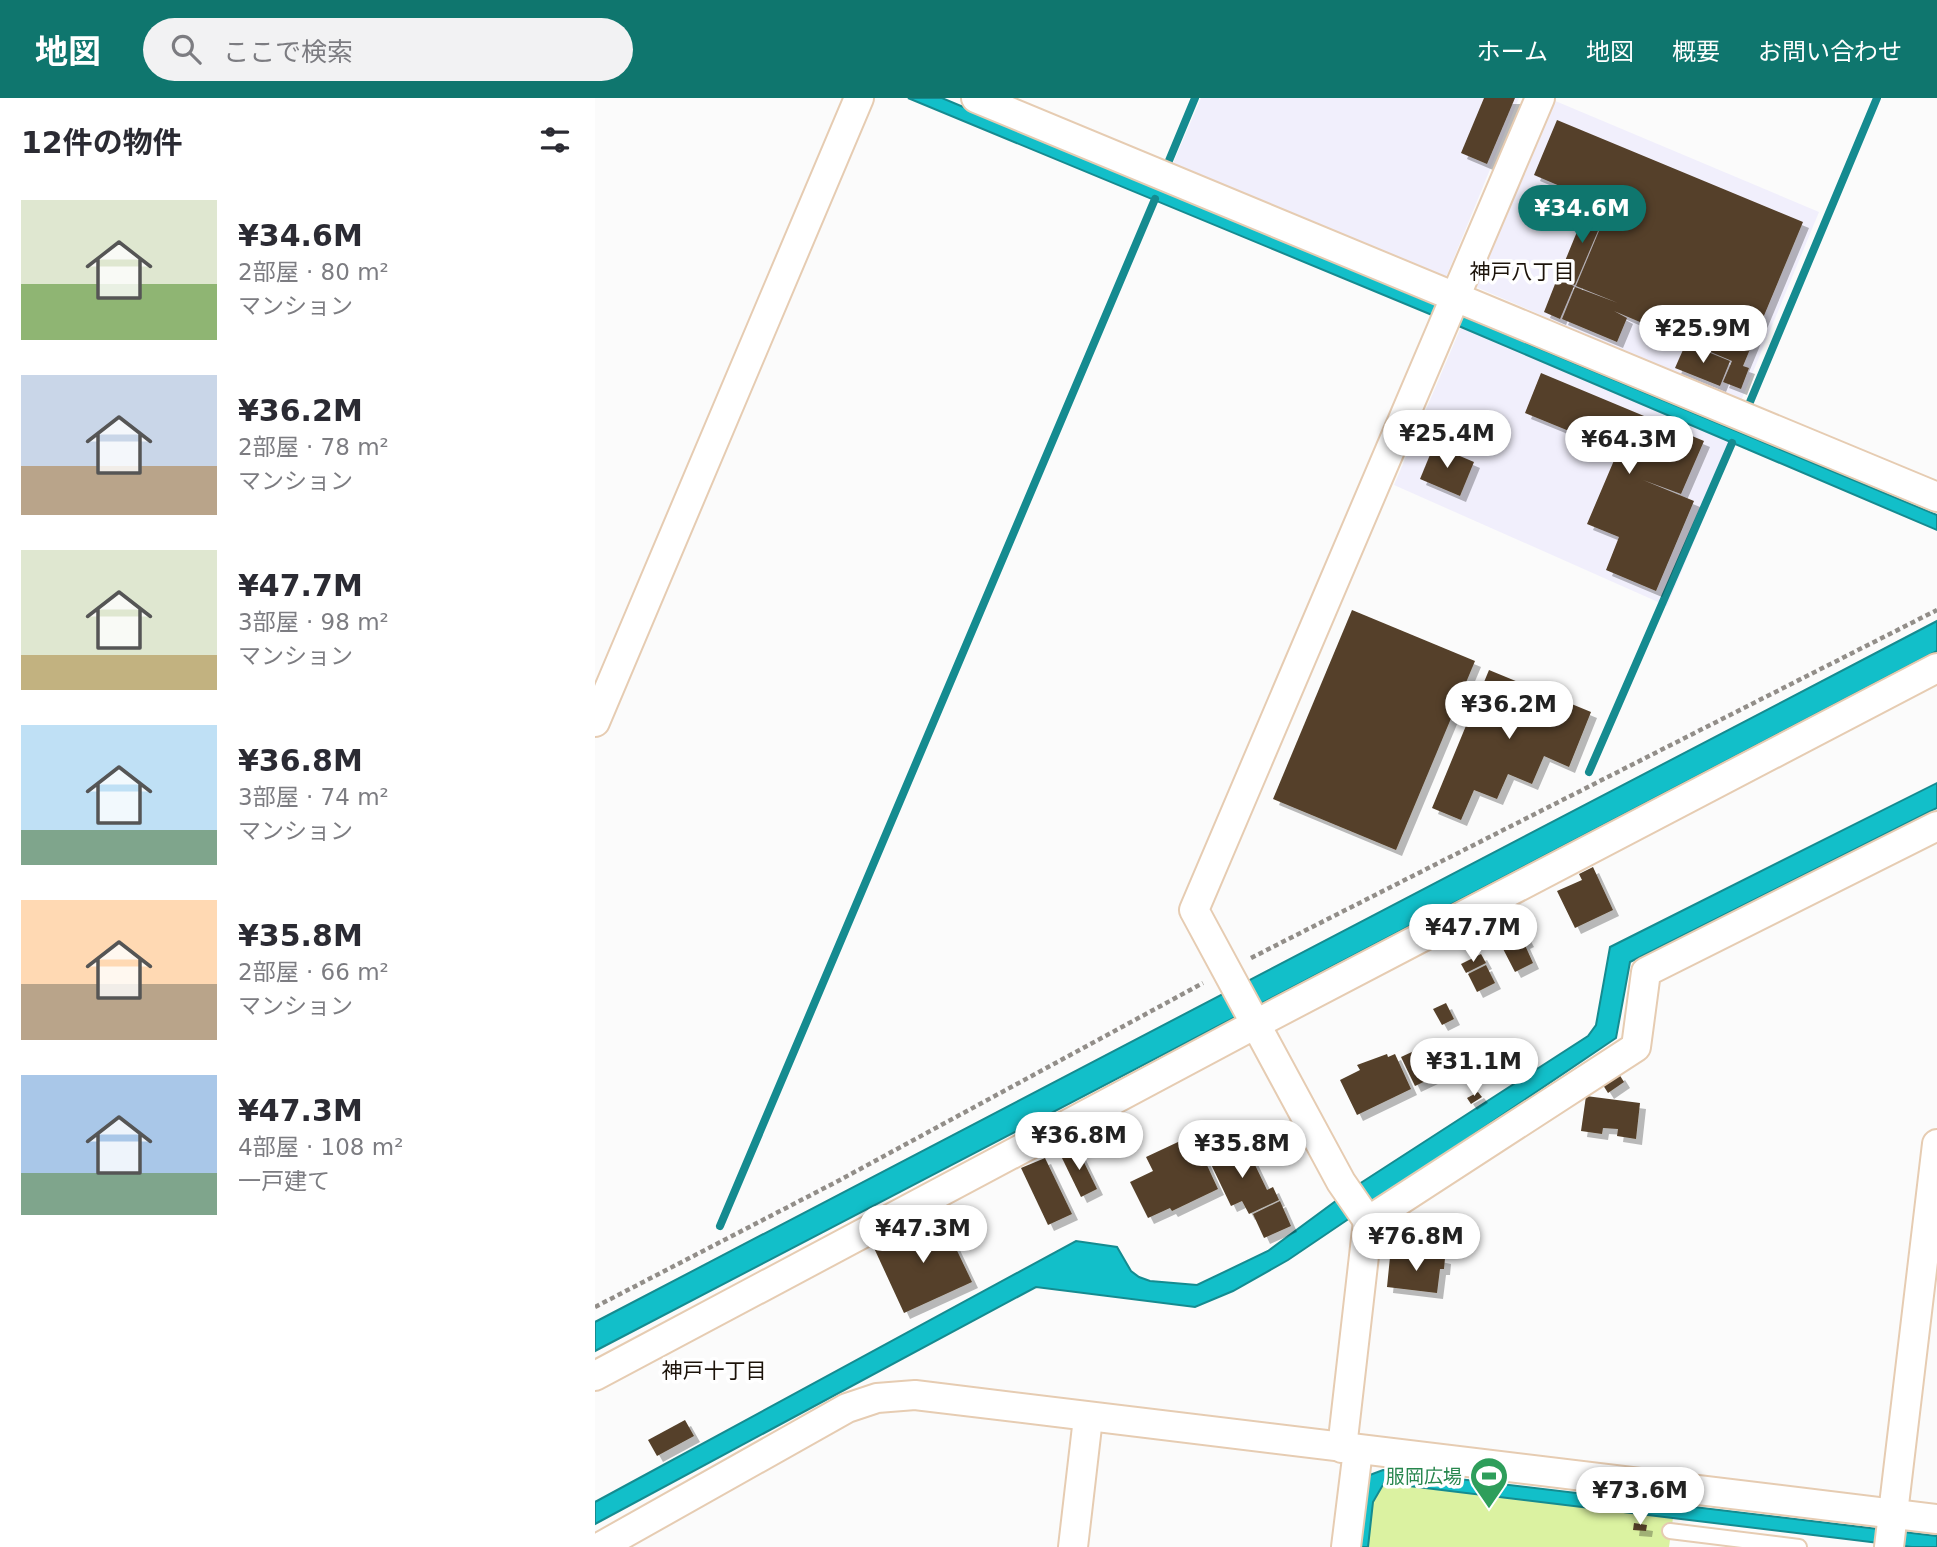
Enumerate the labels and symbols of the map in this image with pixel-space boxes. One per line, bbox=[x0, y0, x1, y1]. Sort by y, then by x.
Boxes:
pin: ¥34.6M bbox=[1525, 186, 1639, 245]
district label: 神戸八丁目 bbox=[1470, 260, 1575, 284]
pin: ¥25.9M bbox=[1646, 306, 1760, 365]
pin: ¥25.4M bbox=[1390, 410, 1504, 470]
pin: ¥64.3M bbox=[1572, 416, 1686, 476]
pin: ¥36.2M bbox=[1452, 682, 1566, 741]
pin: ¥47.7M bbox=[1416, 904, 1530, 964]
pin: ¥31.1M bbox=[1417, 1038, 1531, 1098]
pin: ¥36.8M bbox=[1022, 1112, 1136, 1172]
pin: ¥35.8M bbox=[1185, 1121, 1299, 1180]
pin: ¥47.3M bbox=[866, 1206, 980, 1265]
pin: ¥76.8M bbox=[1359, 1214, 1473, 1273]
district label: 神戸十丁目 bbox=[662, 1359, 767, 1383]
sports icon: 服岡広場 bbox=[1468, 1455, 1510, 1510]
place label: 服岡広場 bbox=[1386, 1465, 1462, 1487]
pin: ¥73.6M bbox=[1583, 1468, 1697, 1527]

